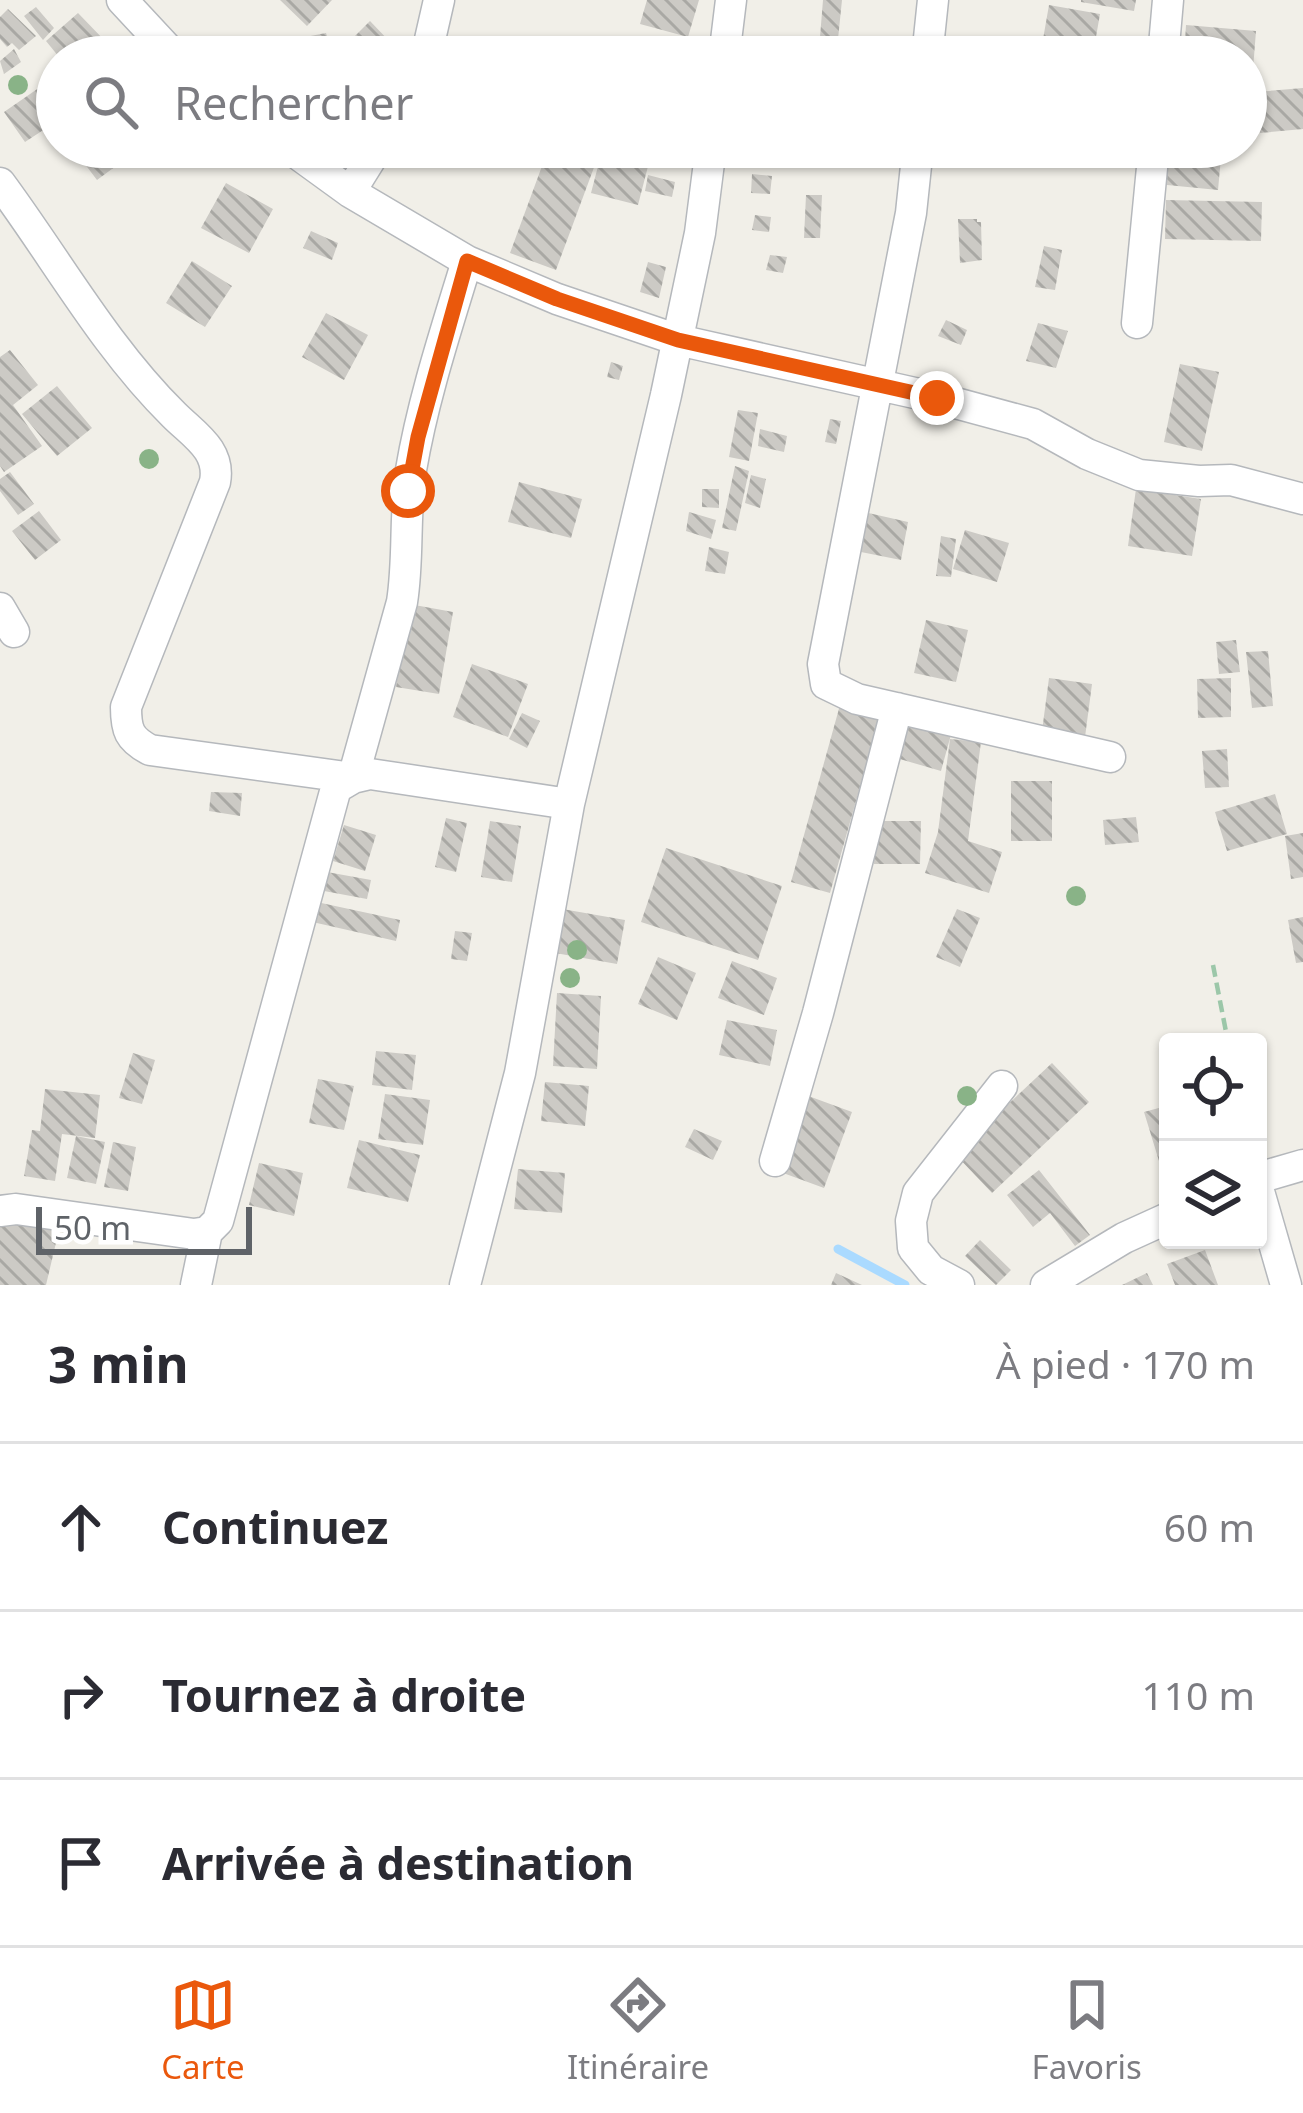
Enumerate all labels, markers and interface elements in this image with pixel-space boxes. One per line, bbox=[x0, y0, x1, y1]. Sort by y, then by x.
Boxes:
search box bbox=[36, 36, 1267, 168]
icon: search bbox=[78, 69, 144, 135]
text: Rechercher bbox=[174, 72, 413, 133]
route end bbox=[910, 371, 964, 425]
route start bbox=[381, 464, 435, 518]
map controls bbox=[1159, 1033, 1267, 1249]
button: locate bbox=[1159, 1033, 1267, 1141]
button: layers bbox=[1159, 1141, 1267, 1249]
scale bar bbox=[36, 1201, 252, 1254]
text: 50 m bbox=[54, 1205, 131, 1250]
text: 3 min bbox=[48, 1328, 189, 1398]
text: À pied · 170 m bbox=[996, 1337, 1255, 1390]
icon: ahead bbox=[48, 1494, 114, 1560]
text: Continuez bbox=[162, 1496, 388, 1557]
text: 60 m bbox=[1164, 1500, 1255, 1553]
icon: right bbox=[48, 1662, 114, 1728]
text: Tournez à droite bbox=[162, 1664, 526, 1725]
text: 110 m bbox=[1141, 1668, 1255, 1721]
icon: arrive bbox=[48, 1830, 114, 1896]
text: Arrivée à destination bbox=[162, 1832, 634, 1893]
tab: Carte bbox=[161, 1972, 245, 2089]
tab: Itinéraire bbox=[567, 1972, 709, 2089]
tab: Favoris bbox=[1032, 1972, 1142, 2089]

